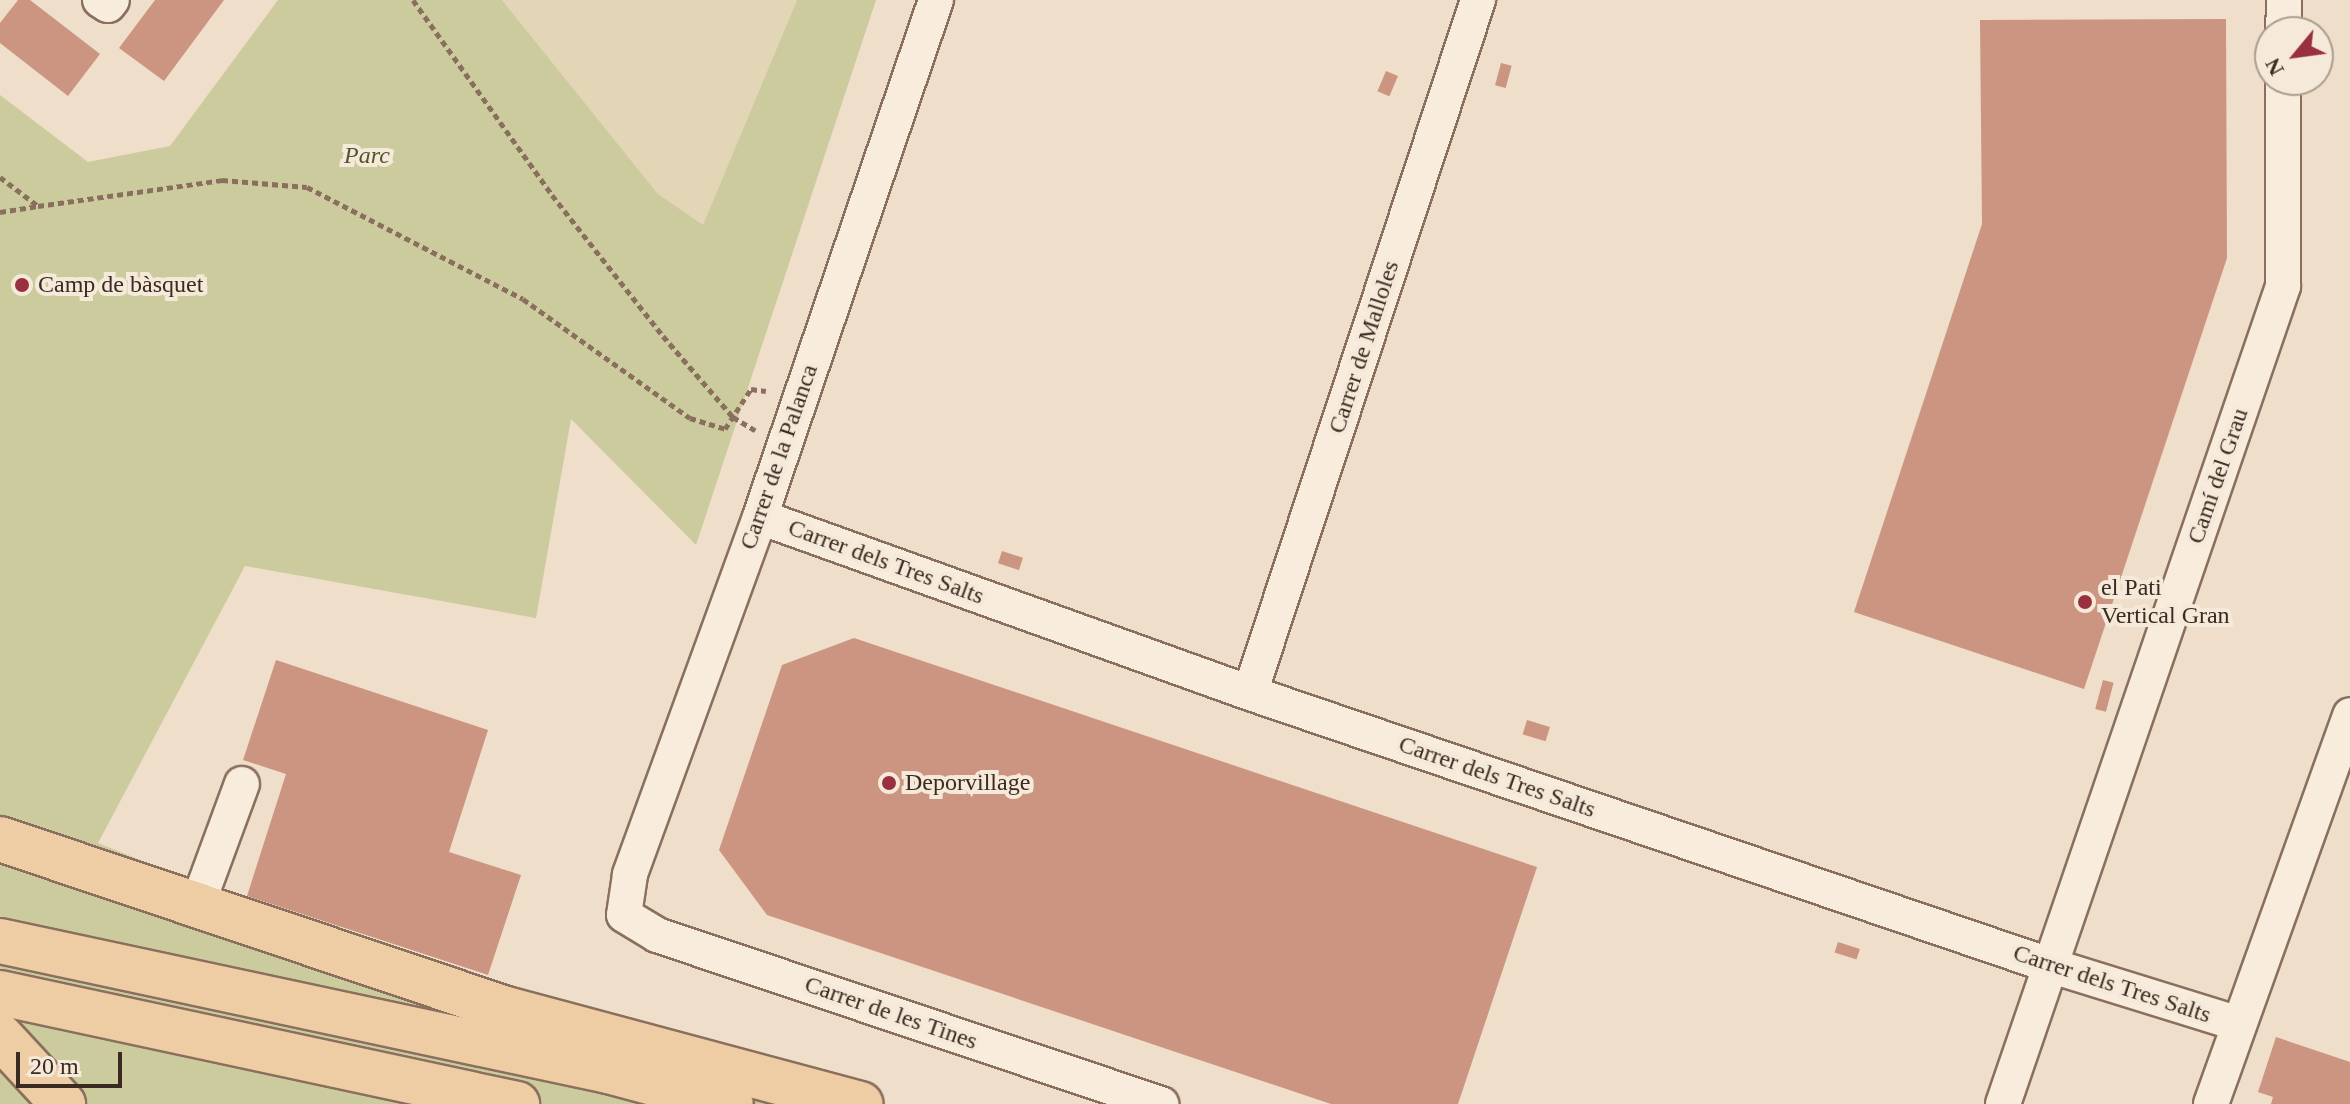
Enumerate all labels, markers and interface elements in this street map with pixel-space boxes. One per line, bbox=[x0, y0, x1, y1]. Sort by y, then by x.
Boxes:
north arrow bbox=[2254, 16, 2334, 96]
text: N bbox=[2260, 54, 2289, 80]
park label: Parc bbox=[344, 142, 390, 170]
street label: Carrer de Malloles bbox=[1323, 257, 1405, 437]
place label: Camp de bàsquet bbox=[38, 271, 203, 299]
marker: Camp de bàsquet bbox=[13, 276, 31, 294]
street label: Carrer de la Palanca bbox=[734, 361, 824, 553]
street label: Camí del Grau bbox=[2181, 405, 2255, 547]
street label: Carrer dels Tres Salts bbox=[784, 513, 988, 611]
place label: el Pati Vertical Gran bbox=[2101, 574, 2230, 630]
marker: el Pati Vertical Gran bbox=[2076, 593, 2094, 611]
street label: Carrer dels Tres Salts bbox=[1395, 730, 1599, 824]
place label: Deporvillage bbox=[905, 769, 1030, 797]
marker: Deporvillage bbox=[880, 774, 898, 792]
street label: Carrer dels Tres Salts bbox=[2009, 938, 2215, 1030]
street label: Carrer de les Tines bbox=[801, 970, 981, 1056]
scale bar bbox=[20, 1036, 126, 1086]
text: 20 m bbox=[30, 1053, 79, 1079]

